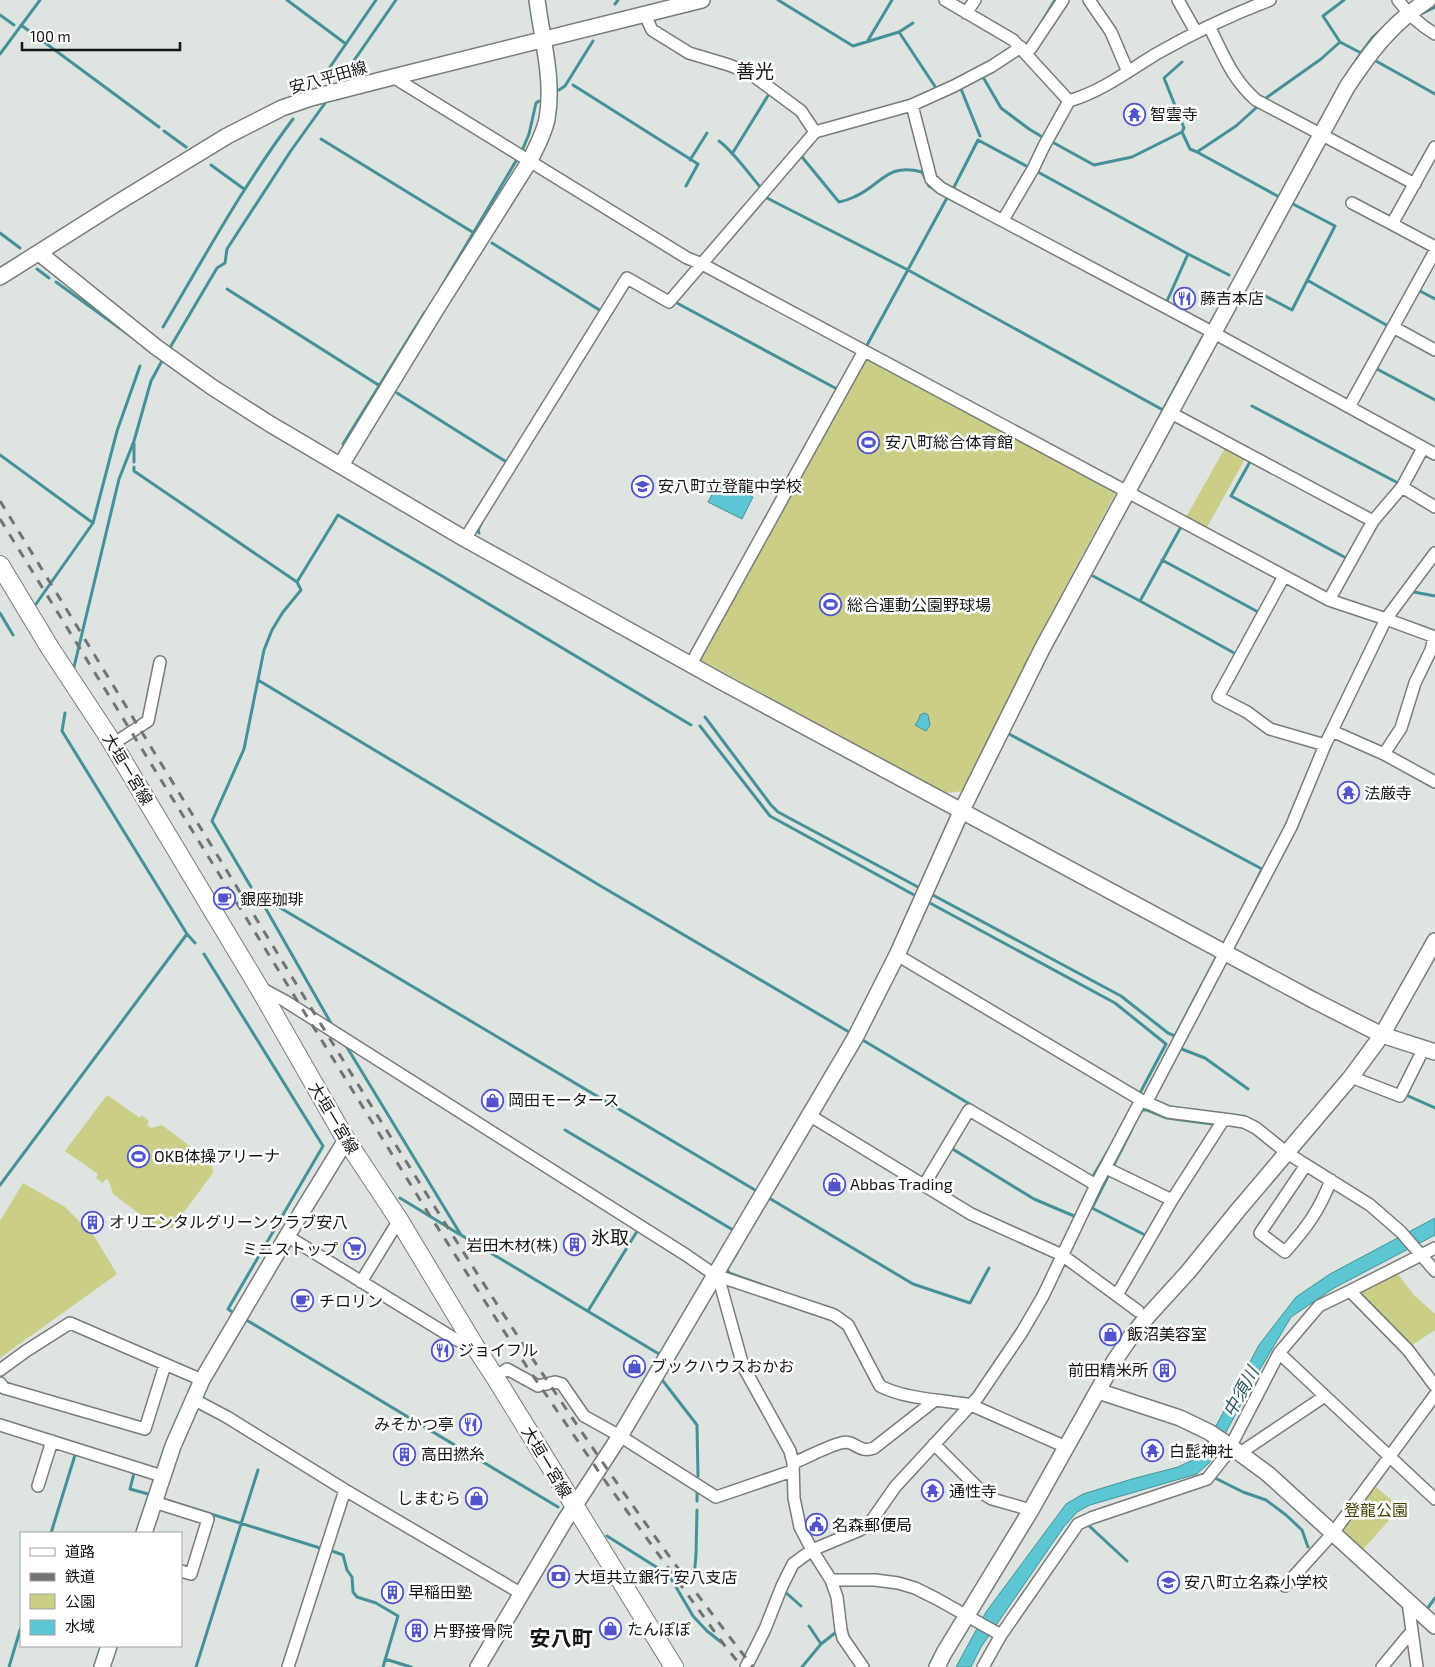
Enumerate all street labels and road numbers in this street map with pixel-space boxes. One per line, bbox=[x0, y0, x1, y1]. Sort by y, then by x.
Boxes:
street label: 安八平田線 bbox=[287, 56, 369, 97]
street label: 大垣一宮線 bbox=[100, 730, 157, 808]
street label: 大垣一宮線 bbox=[306, 1079, 363, 1157]
street label: 大垣一宮線 bbox=[519, 1423, 576, 1501]

